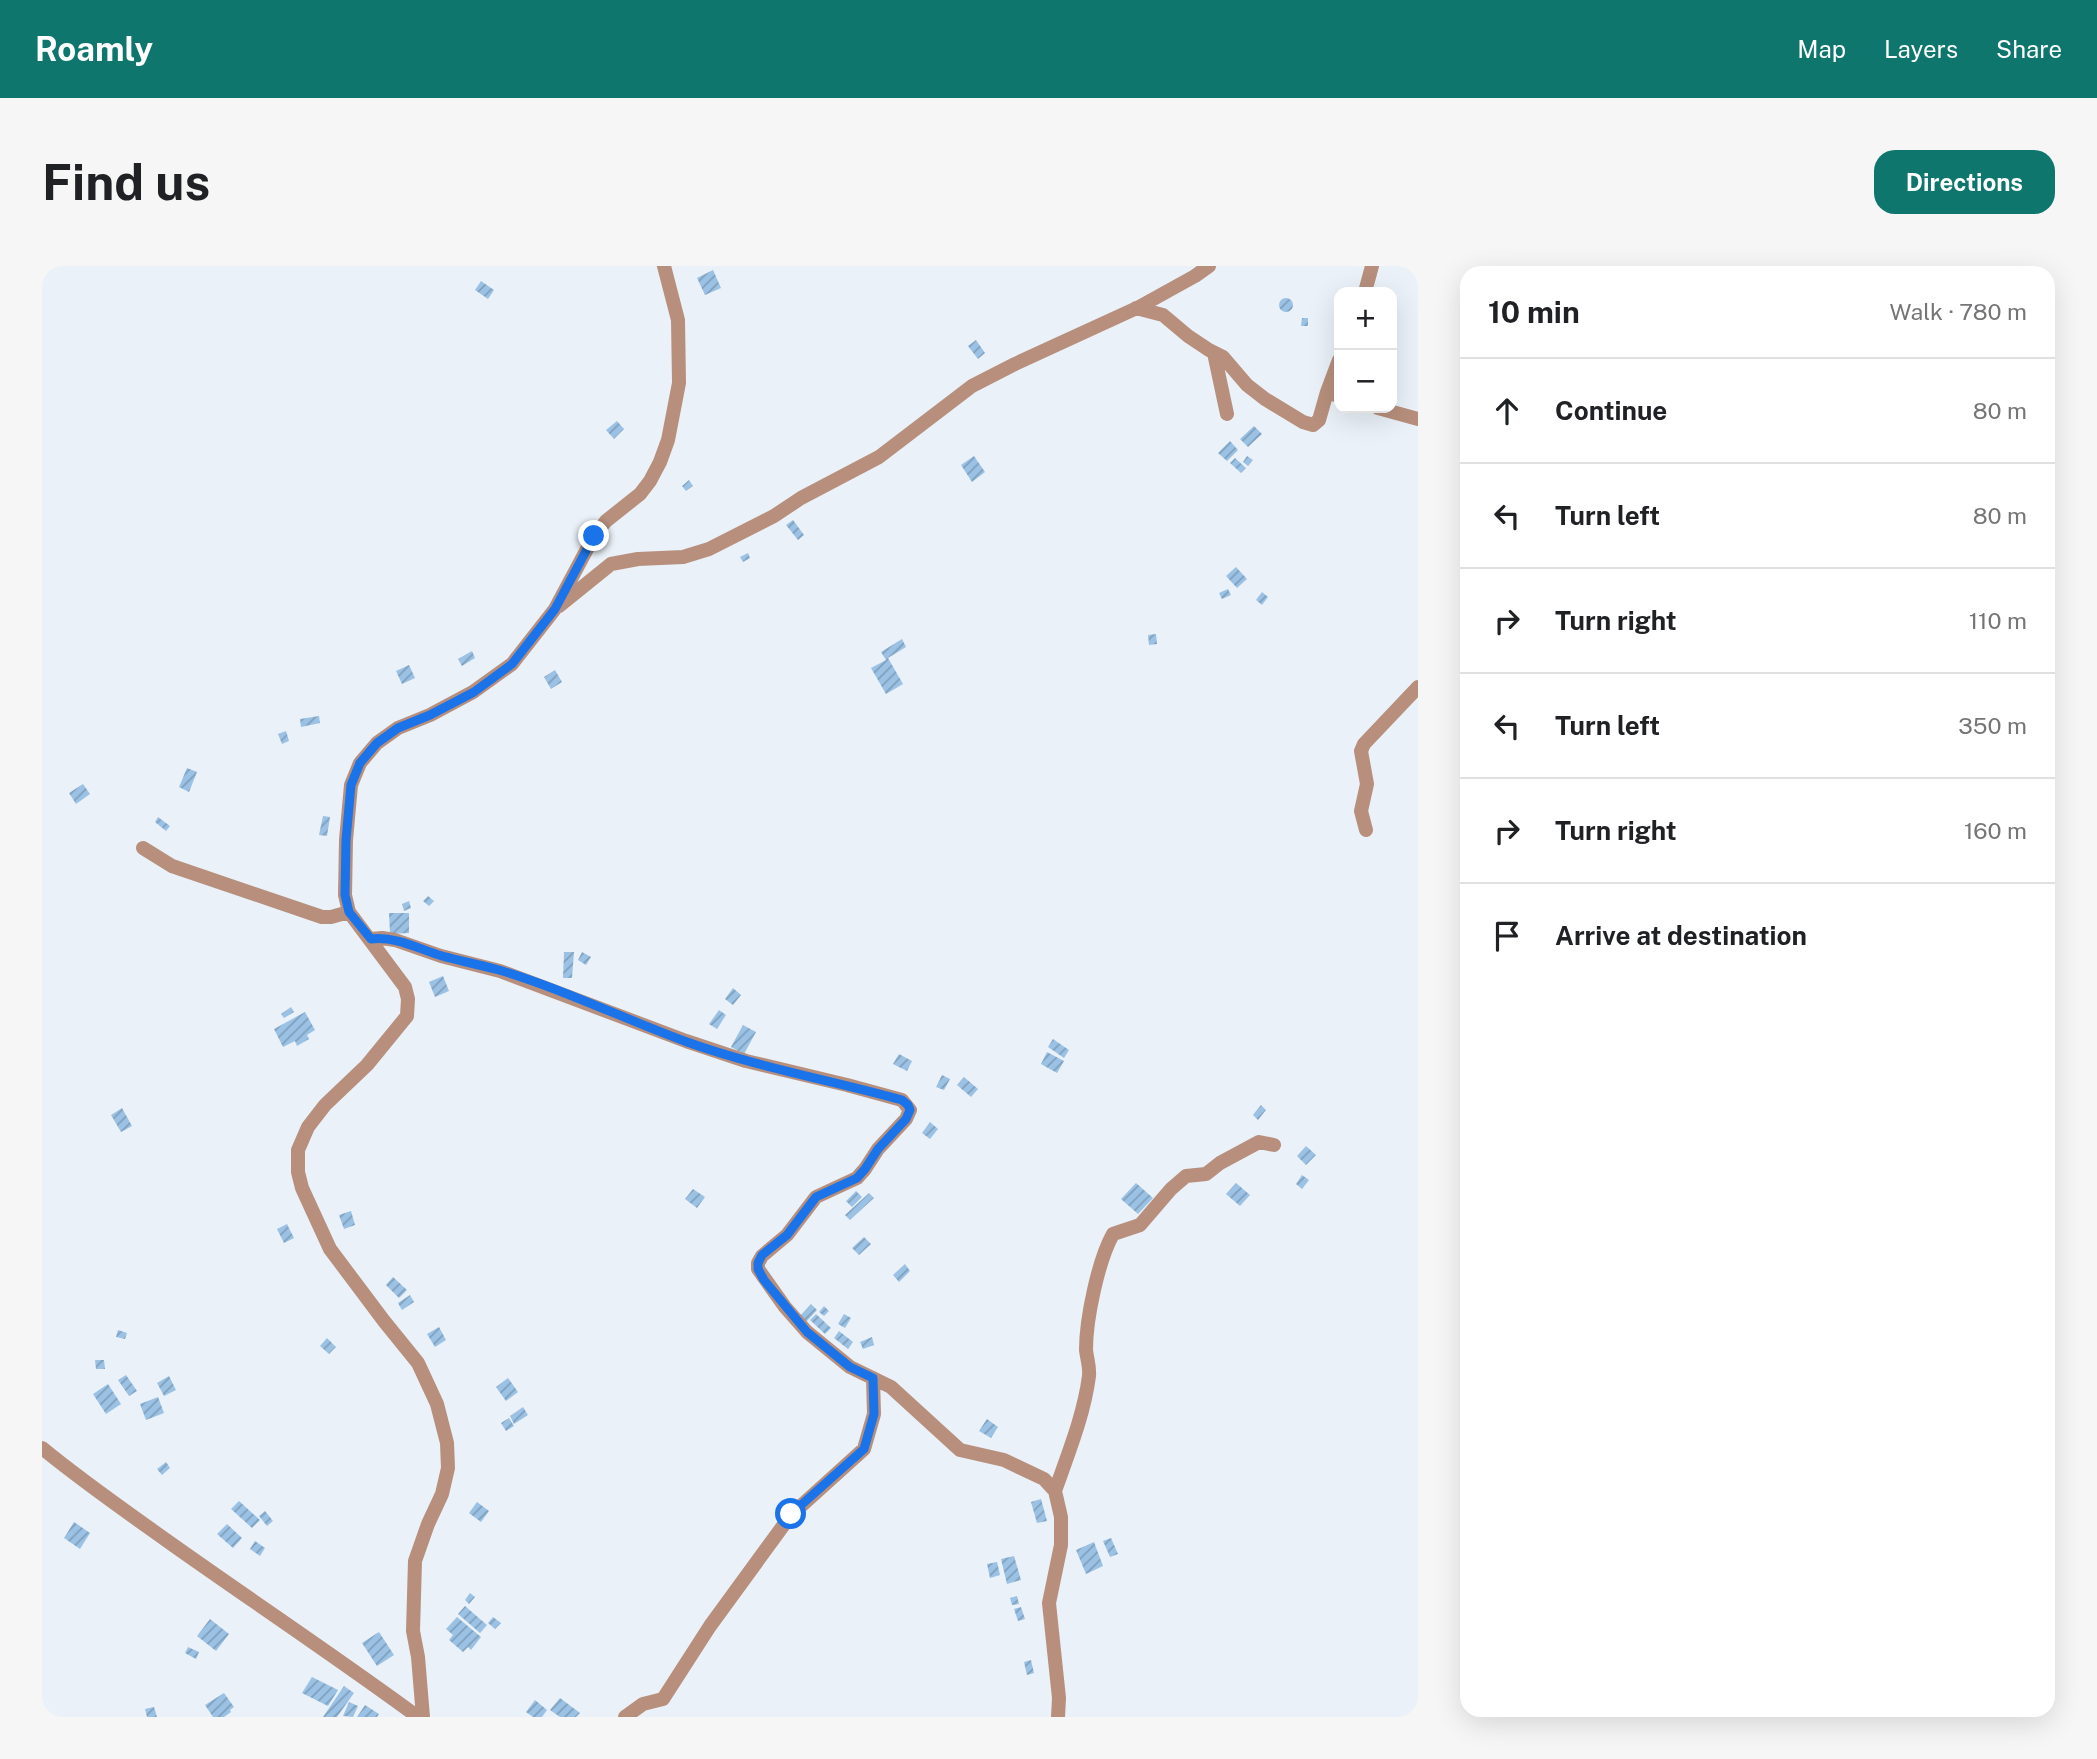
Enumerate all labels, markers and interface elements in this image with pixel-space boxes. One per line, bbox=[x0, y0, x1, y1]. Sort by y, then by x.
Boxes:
text: Roamly bbox=[35, 30, 153, 68]
text: Map bbox=[1797, 35, 1846, 63]
text: Layers bbox=[1884, 35, 1958, 63]
text: Share bbox=[1996, 35, 2062, 63]
button: Directions bbox=[1874, 150, 2055, 214]
text: Find us bbox=[42, 153, 210, 211]
map controls bbox=[1334, 287, 1397, 413]
button: + bbox=[1334, 287, 1397, 350]
text: 10 min bbox=[1488, 294, 1580, 330]
text: Walk · 780 m bbox=[1890, 298, 2027, 325]
button: − bbox=[1334, 350, 1397, 413]
icon: ahead bbox=[1488, 392, 1526, 430]
text: Continue bbox=[1555, 395, 1667, 426]
text: 80 m bbox=[1973, 397, 2027, 424]
icon: left bbox=[1488, 497, 1526, 535]
text: Turn left bbox=[1555, 500, 1660, 531]
text: 80 m bbox=[1973, 502, 2027, 529]
route end bbox=[578, 520, 609, 551]
icon: right bbox=[1488, 602, 1526, 640]
text: Turn right bbox=[1555, 605, 1677, 636]
text: 110 m bbox=[1969, 607, 2027, 634]
icon: left bbox=[1488, 707, 1526, 745]
text: Turn left bbox=[1555, 710, 1660, 741]
text: 350 m bbox=[1958, 712, 2027, 739]
icon: right bbox=[1488, 812, 1526, 850]
text: Turn right bbox=[1555, 815, 1677, 846]
text: 160 m bbox=[1964, 817, 2027, 844]
icon: arrive bbox=[1488, 917, 1526, 955]
text: Arrive at destination bbox=[1555, 920, 1807, 951]
route start bbox=[775, 1498, 806, 1529]

